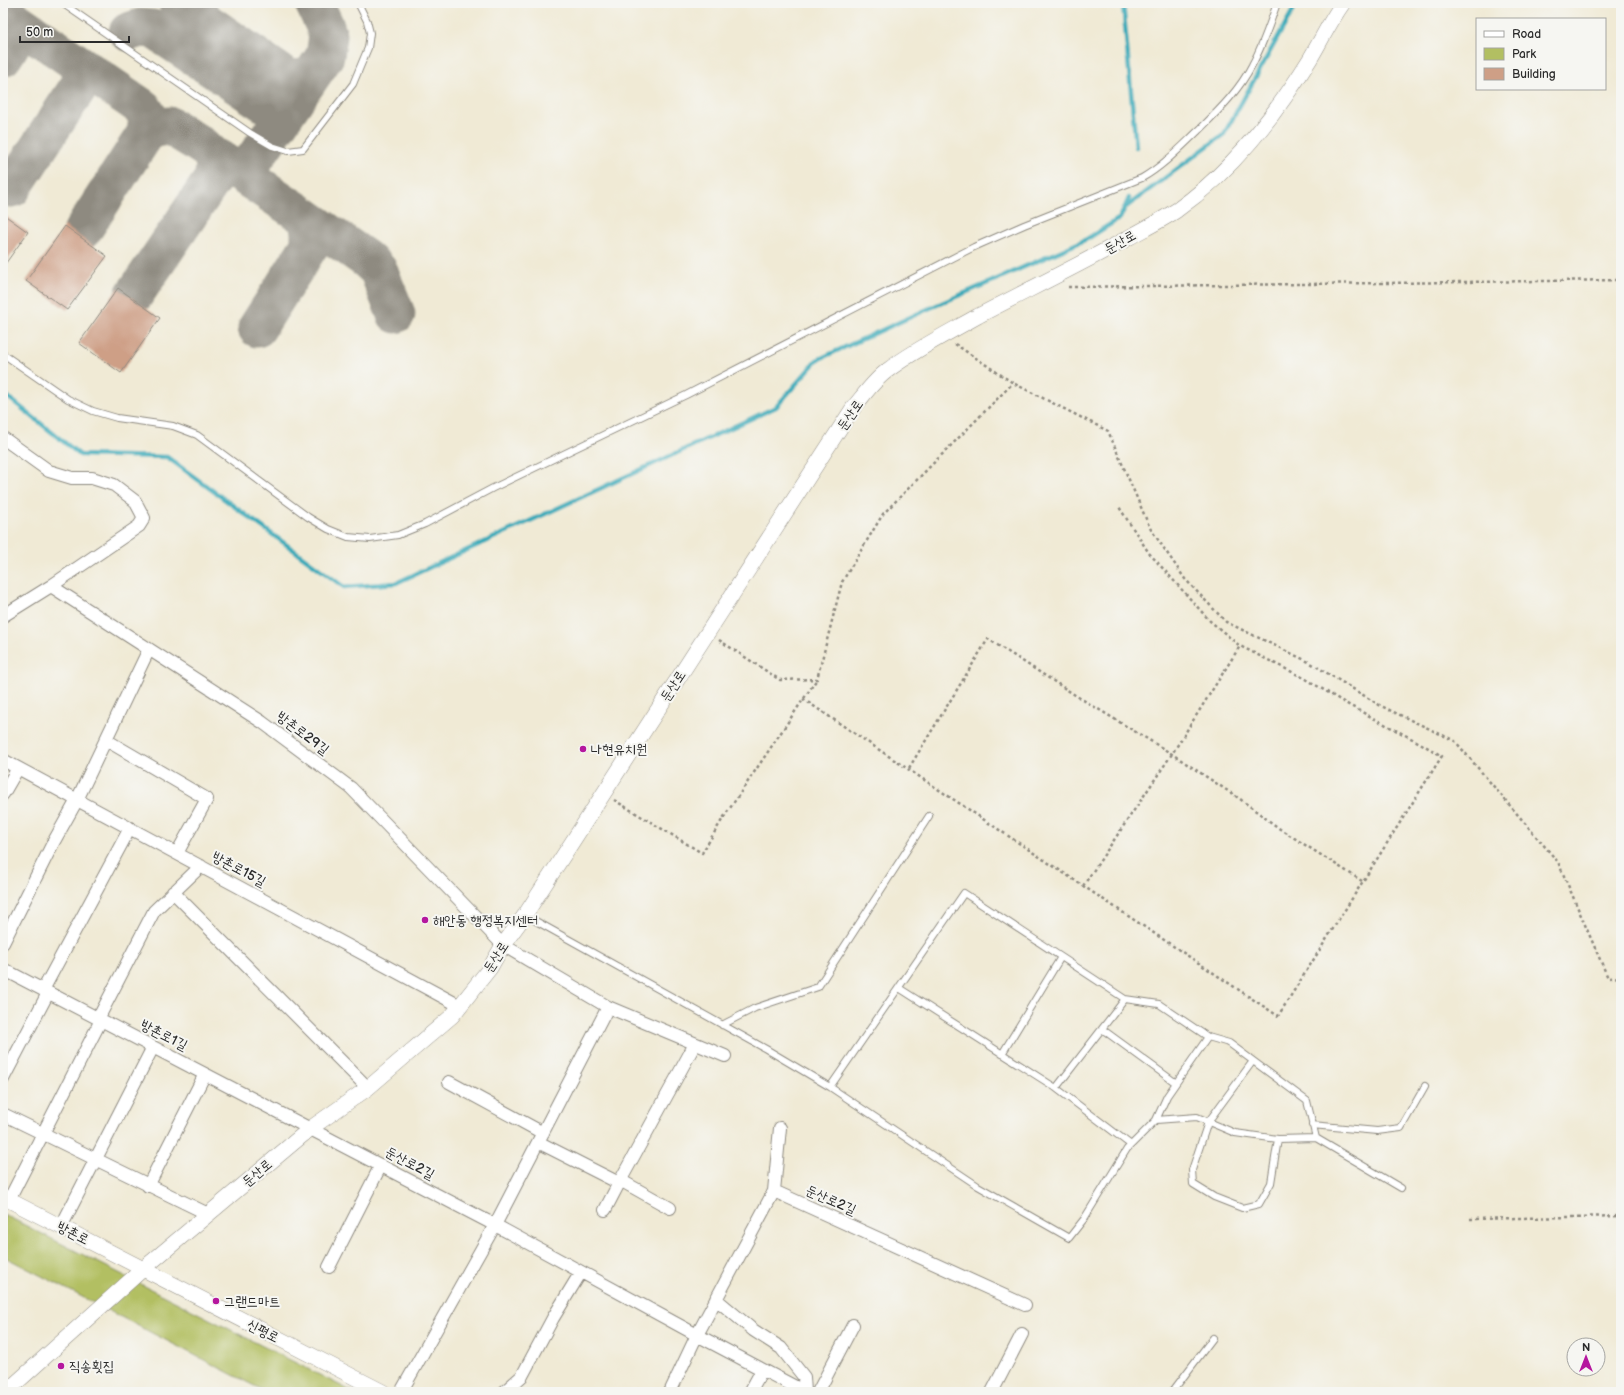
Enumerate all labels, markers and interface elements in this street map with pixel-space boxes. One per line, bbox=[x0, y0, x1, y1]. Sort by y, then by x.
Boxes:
scale bar bbox=[20, 18, 129, 44]
legend bbox=[1476, 18, 1606, 90]
text: 50 m bbox=[26, 25, 53, 40]
text: Road bbox=[1512, 27, 1541, 42]
text: Park bbox=[1512, 47, 1536, 62]
text: Building bbox=[1512, 67, 1556, 82]
street label: 둔산로 bbox=[1101, 226, 1139, 258]
street label: 둔산로 bbox=[833, 396, 867, 434]
street label: 둔산로 bbox=[657, 667, 689, 705]
street label: 방촌로29길 bbox=[273, 708, 333, 759]
place label: 나현유치원 bbox=[591, 741, 647, 758]
marker: 나현유치원 bbox=[578, 744, 588, 754]
street label: 방촌로15길 bbox=[209, 848, 269, 891]
place label: 해안동 행정복지센터 bbox=[433, 912, 538, 929]
marker: 해안동 행정복지센터 bbox=[420, 915, 430, 925]
street label: 둔산로 bbox=[480, 938, 512, 976]
street label: 방촌로1길 bbox=[138, 1016, 191, 1054]
street label: 둔산로2길 bbox=[382, 1143, 438, 1183]
street label: 둔산로 bbox=[239, 1156, 275, 1190]
street label: 둔산로2길 bbox=[803, 1181, 859, 1219]
street label: 방촌로 bbox=[54, 1218, 92, 1248]
place label: 그랜드마트 bbox=[224, 1293, 280, 1310]
marker: 그랜드마트 bbox=[211, 1296, 221, 1306]
street label: 신평로 bbox=[244, 1316, 282, 1346]
north arrow bbox=[1566, 1337, 1606, 1377]
text: N bbox=[1582, 1341, 1590, 1354]
place label: 직송횟집 bbox=[69, 1358, 114, 1375]
marker: 직송횟집 bbox=[56, 1361, 66, 1371]

